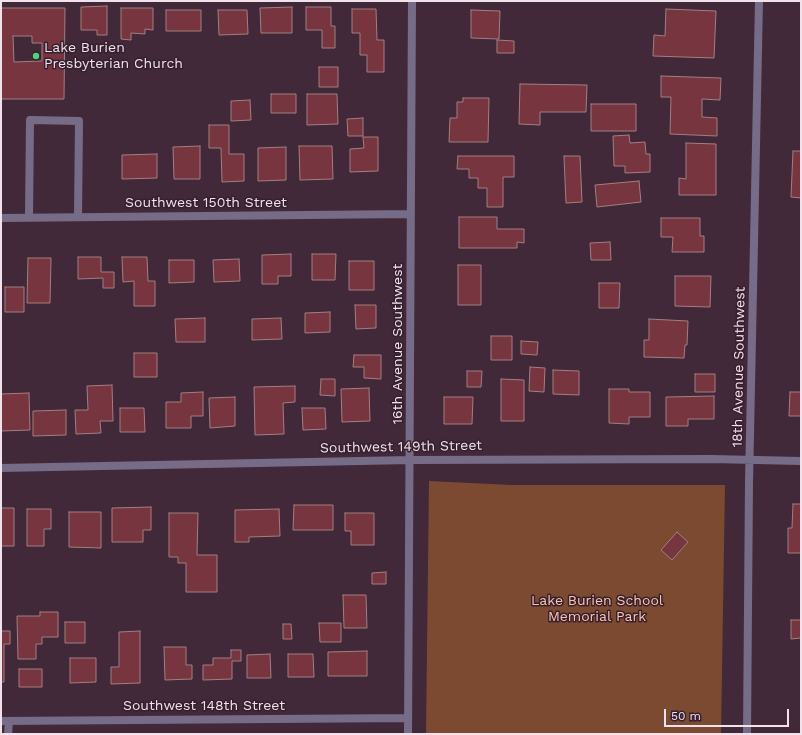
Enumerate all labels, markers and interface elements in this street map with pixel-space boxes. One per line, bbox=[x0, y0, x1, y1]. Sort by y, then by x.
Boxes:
place label: Lake Burien Presbyterian Church bbox=[44, 40, 183, 72]
marker: Lake Burien Presbyterian Church bbox=[31, 51, 41, 61]
street label: Southwest 150th Street bbox=[125, 195, 287, 211]
street label: 16th Avenue Southwest bbox=[390, 264, 406, 424]
street label: 18th Avenue Southwest bbox=[729, 286, 749, 448]
street label: Southwest 149th Street bbox=[320, 437, 482, 457]
park label: Lake Burien School Memorial Park bbox=[531, 593, 663, 626]
street label: Southwest 148th Street bbox=[123, 698, 285, 714]
scale bar bbox=[666, 701, 791, 727]
text: 50 m bbox=[671, 709, 701, 723]

